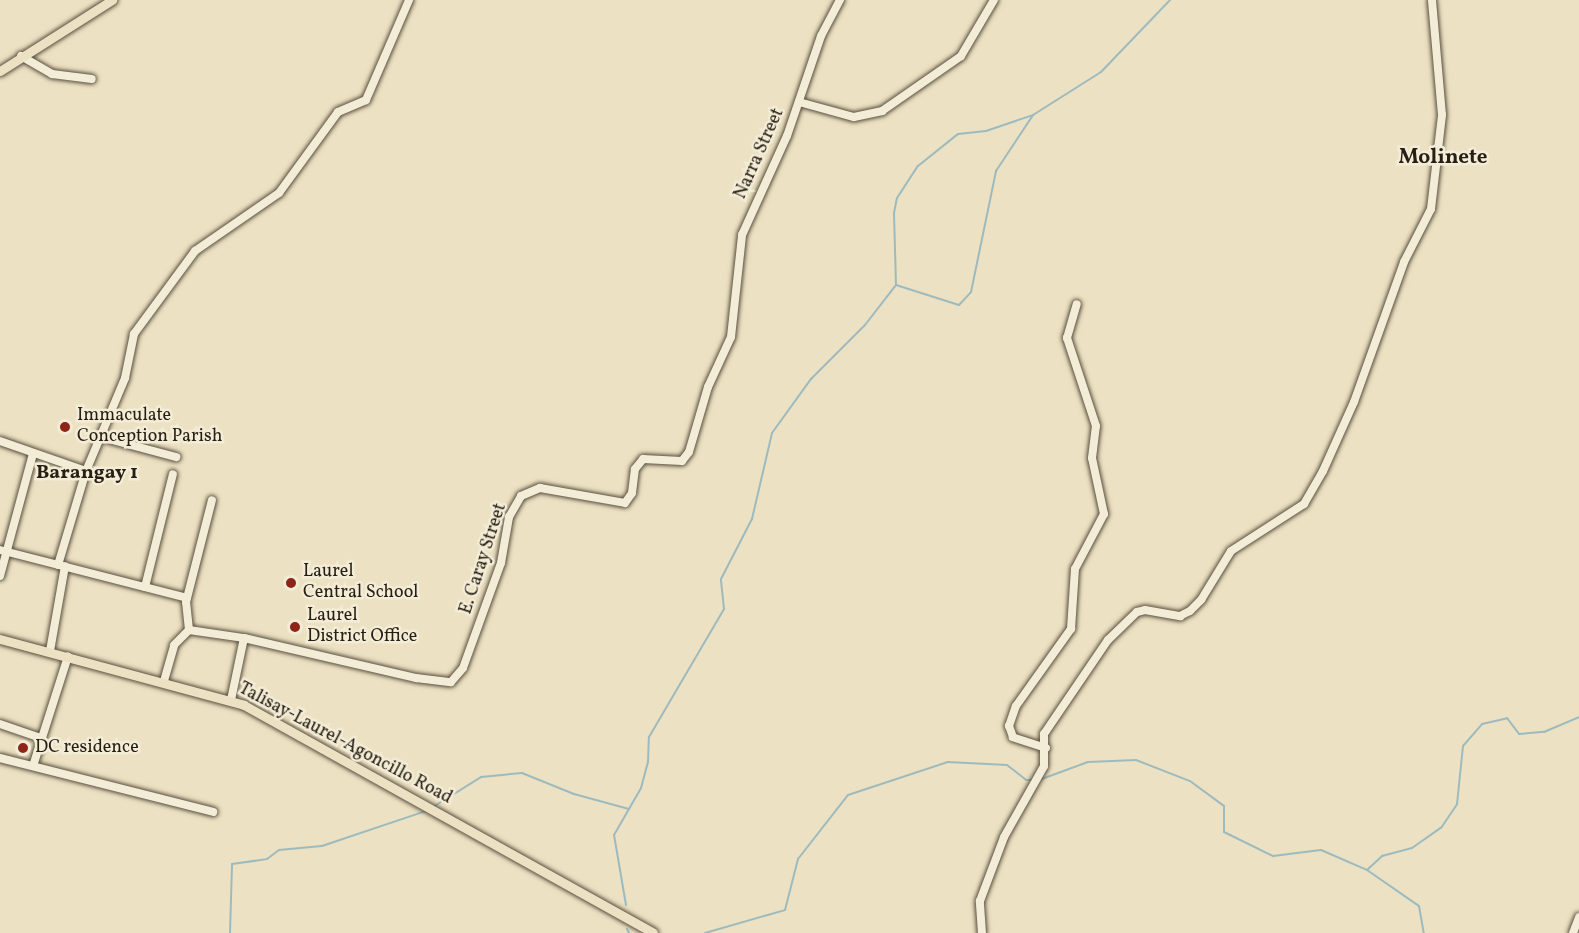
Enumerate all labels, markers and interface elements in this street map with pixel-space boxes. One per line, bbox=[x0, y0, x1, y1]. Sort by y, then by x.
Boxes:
street label: Narra Street bbox=[730, 105, 790, 203]
district label: Molinete bbox=[1398, 145, 1488, 171]
place label: Immaculate Conception Parish bbox=[77, 406, 222, 448]
marker: Immaculate Conception Parish bbox=[58, 420, 72, 434]
district label: Barangay 1 bbox=[36, 461, 138, 485]
street label: E. Caray Street bbox=[456, 501, 512, 617]
place label: Laurel Central School bbox=[303, 562, 418, 604]
marker: Laurel Central School bbox=[284, 576, 298, 590]
place label: Laurel District Office bbox=[307, 606, 417, 648]
marker: Laurel District Office bbox=[288, 620, 302, 634]
street label: Talisay-Laurel-Agoncillo Road bbox=[234, 678, 456, 810]
place label: DC residence bbox=[35, 737, 139, 759]
marker: DC residence bbox=[16, 741, 30, 755]

